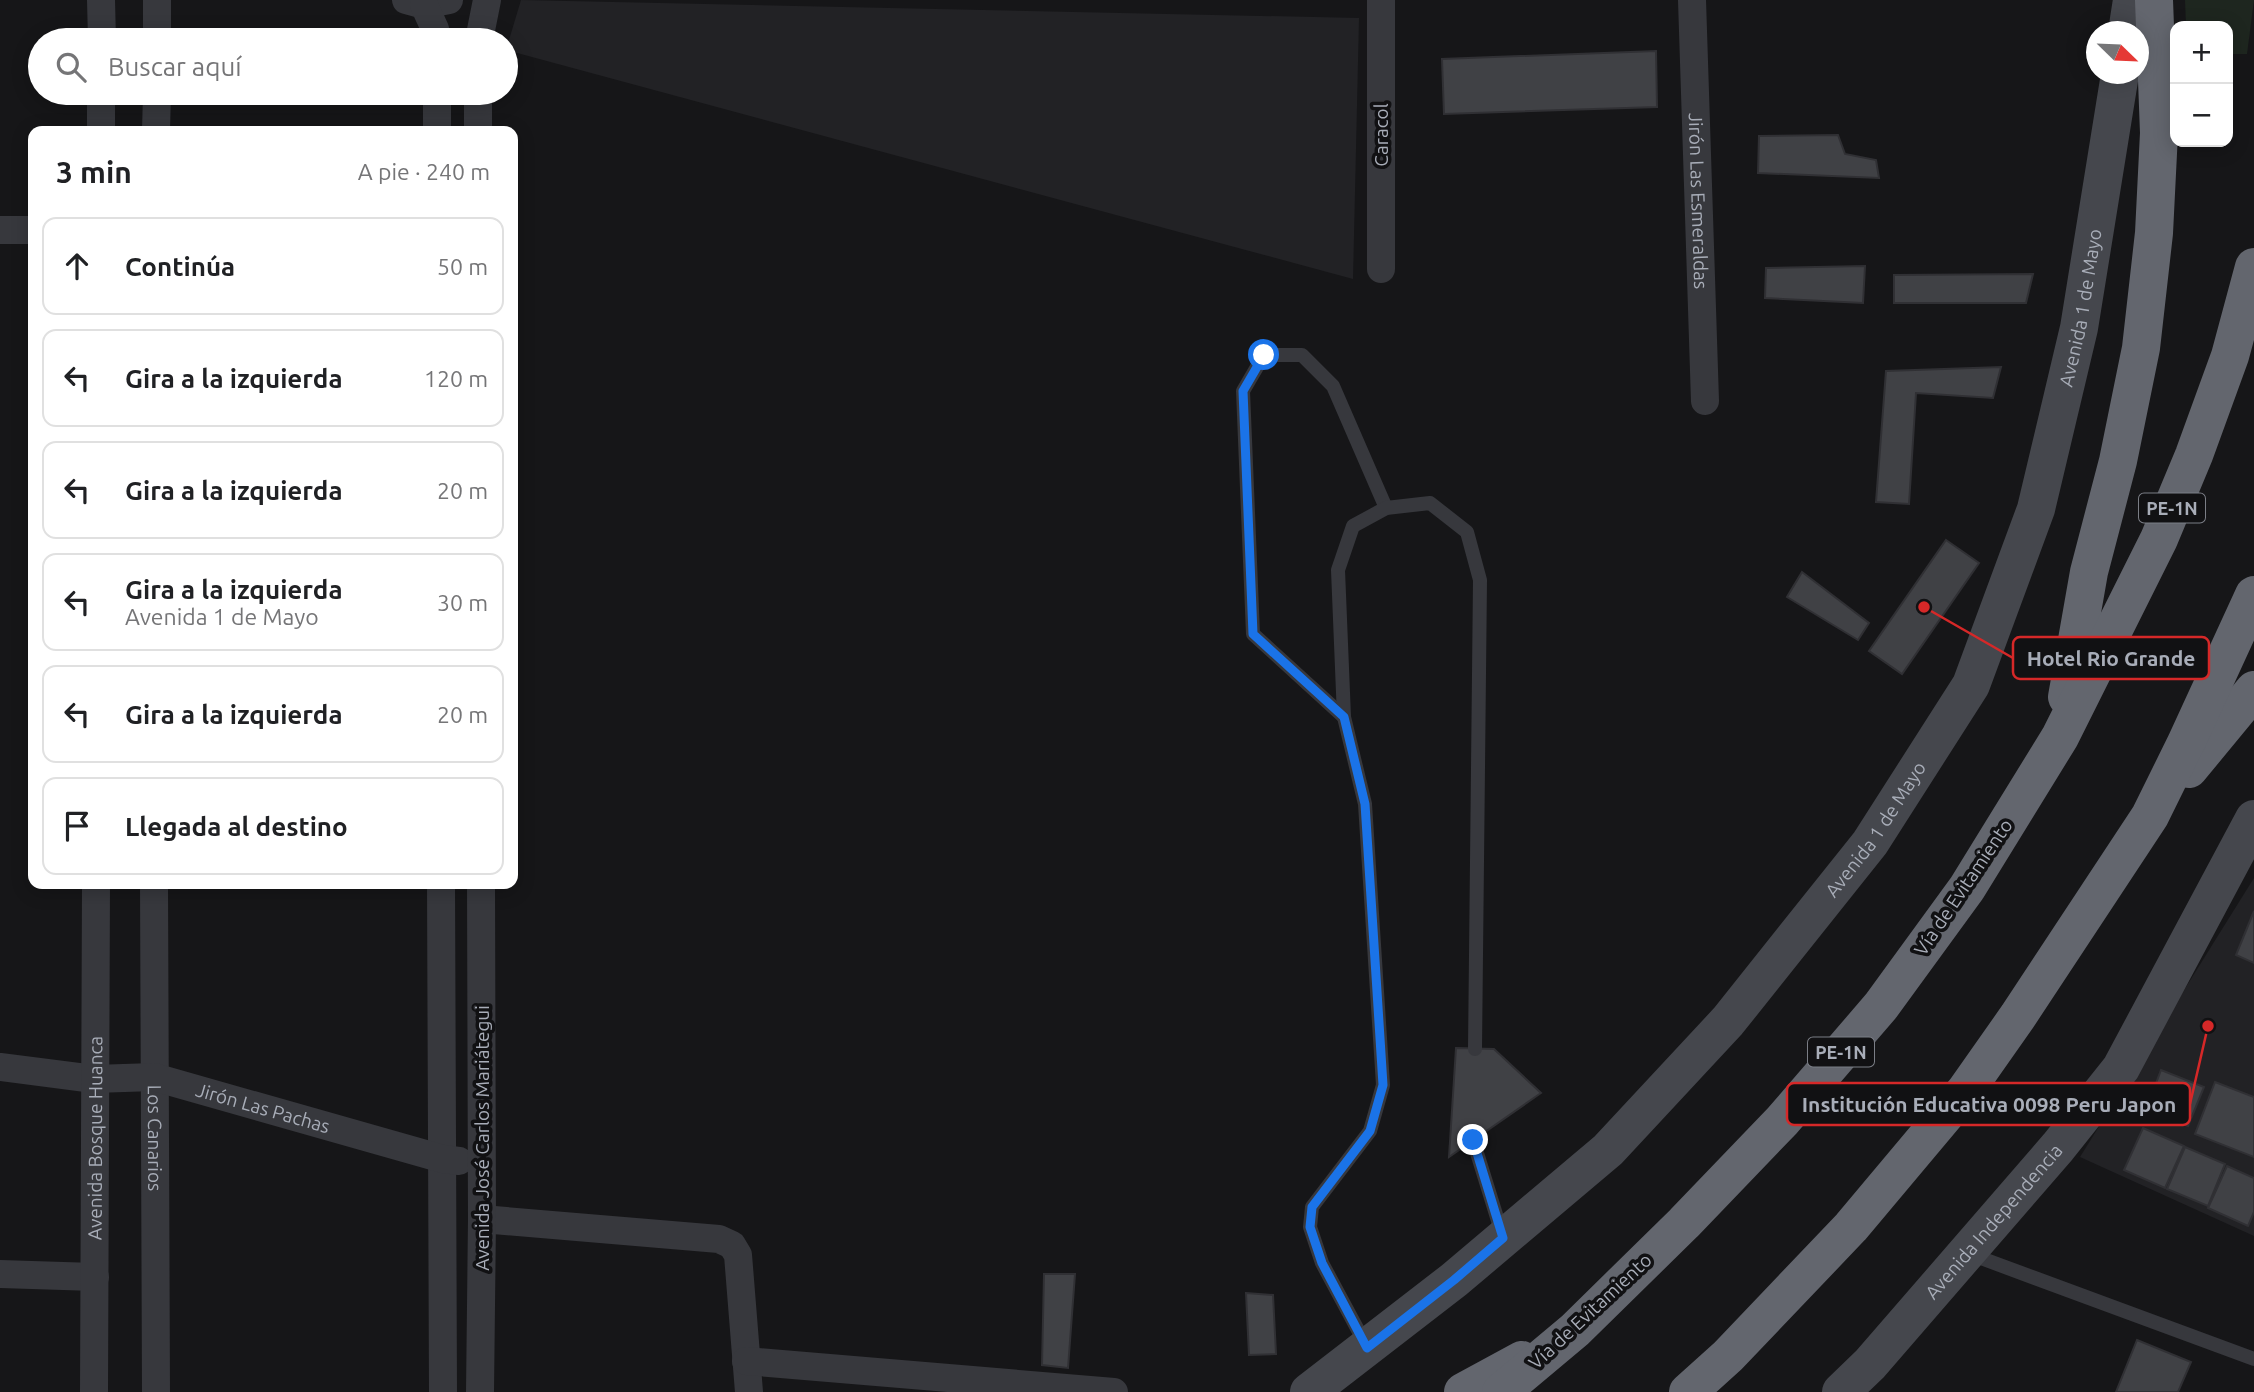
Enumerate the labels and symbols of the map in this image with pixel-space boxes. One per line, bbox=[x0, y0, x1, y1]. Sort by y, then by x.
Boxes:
north arrow bbox=[2086, 21, 2149, 84]
street label: Caracol bbox=[1370, 103, 1392, 167]
street label: Jirón Las Esmeraldas bbox=[1685, 112, 1712, 289]
street label: Avenida 1 de Mayo bbox=[2054, 227, 2106, 389]
route start bbox=[1248, 339, 1279, 370]
road number: PE-1N bbox=[2139, 494, 2205, 522]
callout: Hotel Rio Grande bbox=[2013, 637, 2209, 679]
text: Hotel Rio Grande bbox=[2027, 646, 2195, 670]
street label: Avenida 1 de Mayo bbox=[1820, 757, 1930, 901]
street label: Vía de Evitamiento bbox=[1909, 815, 2017, 959]
street label: Avenida José Carlos Mariátegui bbox=[471, 1005, 493, 1271]
street label: Avenida Bosque Huanca bbox=[84, 1036, 106, 1240]
road number: PE-1N bbox=[1808, 1037, 1874, 1066]
street label: Jirón Las Pachas bbox=[193, 1078, 332, 1137]
callout: Institución Educativa 0098 Peru Japon bbox=[1787, 1083, 2190, 1125]
street label: Los Canarios bbox=[144, 1085, 166, 1191]
text: Institución Educativa 0098 Peru Japon bbox=[1802, 1092, 2176, 1116]
route end bbox=[1457, 1124, 1488, 1155]
street label: Avenida Independencia bbox=[1920, 1139, 2067, 1303]
street label: Vía de Evitamiento bbox=[1524, 1248, 1656, 1374]

